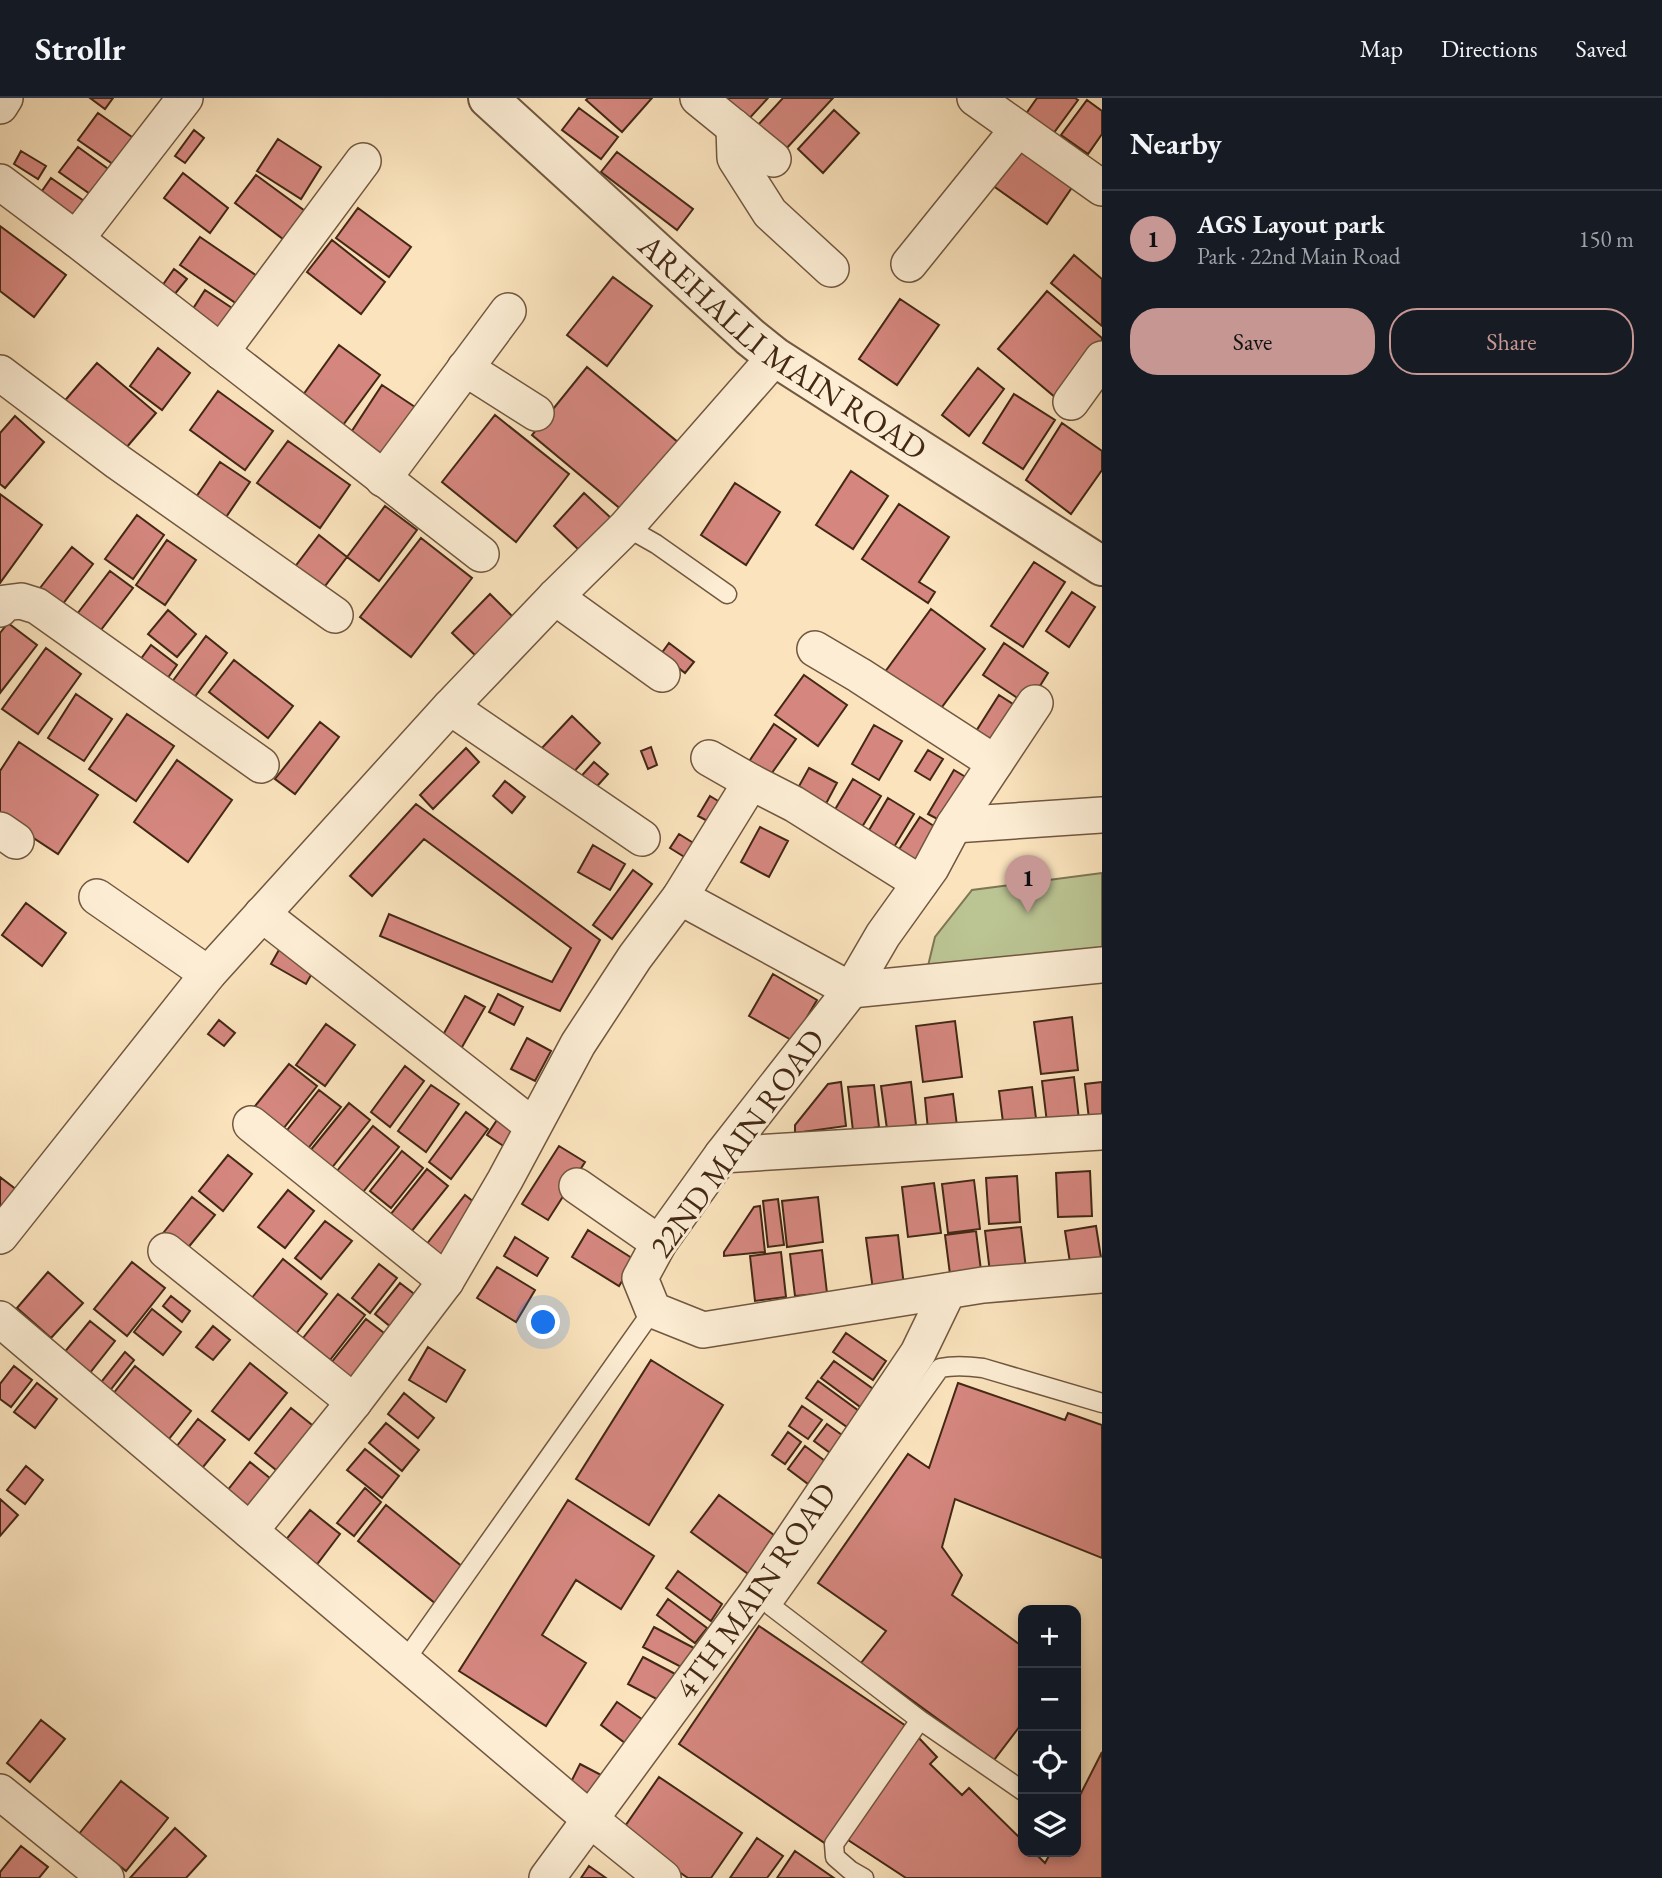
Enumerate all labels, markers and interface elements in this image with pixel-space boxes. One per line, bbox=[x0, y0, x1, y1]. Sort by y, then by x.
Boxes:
text: Strollr bbox=[35, 27, 126, 70]
text: Map bbox=[1360, 33, 1403, 64]
text: Directions bbox=[1441, 33, 1538, 64]
text: Saved bbox=[1576, 33, 1627, 64]
text: Nearby bbox=[1130, 124, 1222, 163]
text: AGS Layout park bbox=[1197, 207, 1385, 241]
street label: AREHALLI MAIN ROAD bbox=[629, 224, 935, 470]
text: 1 bbox=[1147, 224, 1159, 254]
text: 150 m bbox=[1578, 224, 1634, 254]
text: Park · 22nd Main Road bbox=[1197, 241, 1400, 271]
button: Save bbox=[1130, 308, 1375, 375]
button: Share bbox=[1389, 308, 1634, 375]
pin: 1 bbox=[1005, 855, 1051, 913]
street label: 22ND MAIN ROAD bbox=[640, 1020, 834, 1266]
your location bbox=[526, 1305, 560, 1339]
street label: 4TH MAIN ROAD bbox=[665, 1474, 846, 1707]
map controls bbox=[1018, 1605, 1081, 1857]
button: + bbox=[1018, 1605, 1081, 1668]
button: − bbox=[1018, 1668, 1081, 1731]
button: locate bbox=[1018, 1731, 1081, 1794]
button: layers bbox=[1018, 1794, 1081, 1857]

